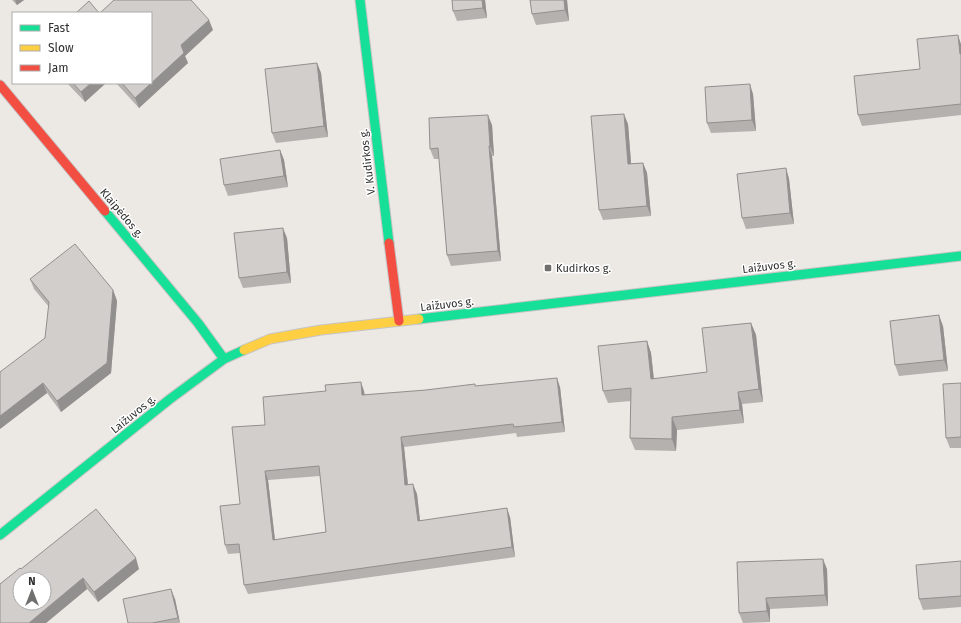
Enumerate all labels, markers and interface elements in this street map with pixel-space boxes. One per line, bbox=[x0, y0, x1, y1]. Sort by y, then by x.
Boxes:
legend bbox=[12, 12, 152, 84]
text: Fast bbox=[48, 21, 70, 35]
text: Slow bbox=[48, 41, 74, 55]
text: Jam bbox=[48, 61, 68, 75]
street label: V. Kudirkos g. bbox=[357, 128, 378, 196]
street label: Klaipėdos g. bbox=[97, 186, 146, 241]
street label: Laižuvos g. bbox=[742, 257, 797, 276]
place label: Kudirkos g. bbox=[556, 262, 611, 275]
marker: Kudirkos g. bbox=[543, 263, 553, 273]
street label: Laižuvos g. bbox=[420, 295, 475, 314]
street label: Laižuvos g. bbox=[108, 392, 159, 436]
north arrow bbox=[12, 571, 52, 611]
text: N bbox=[28, 575, 36, 588]

